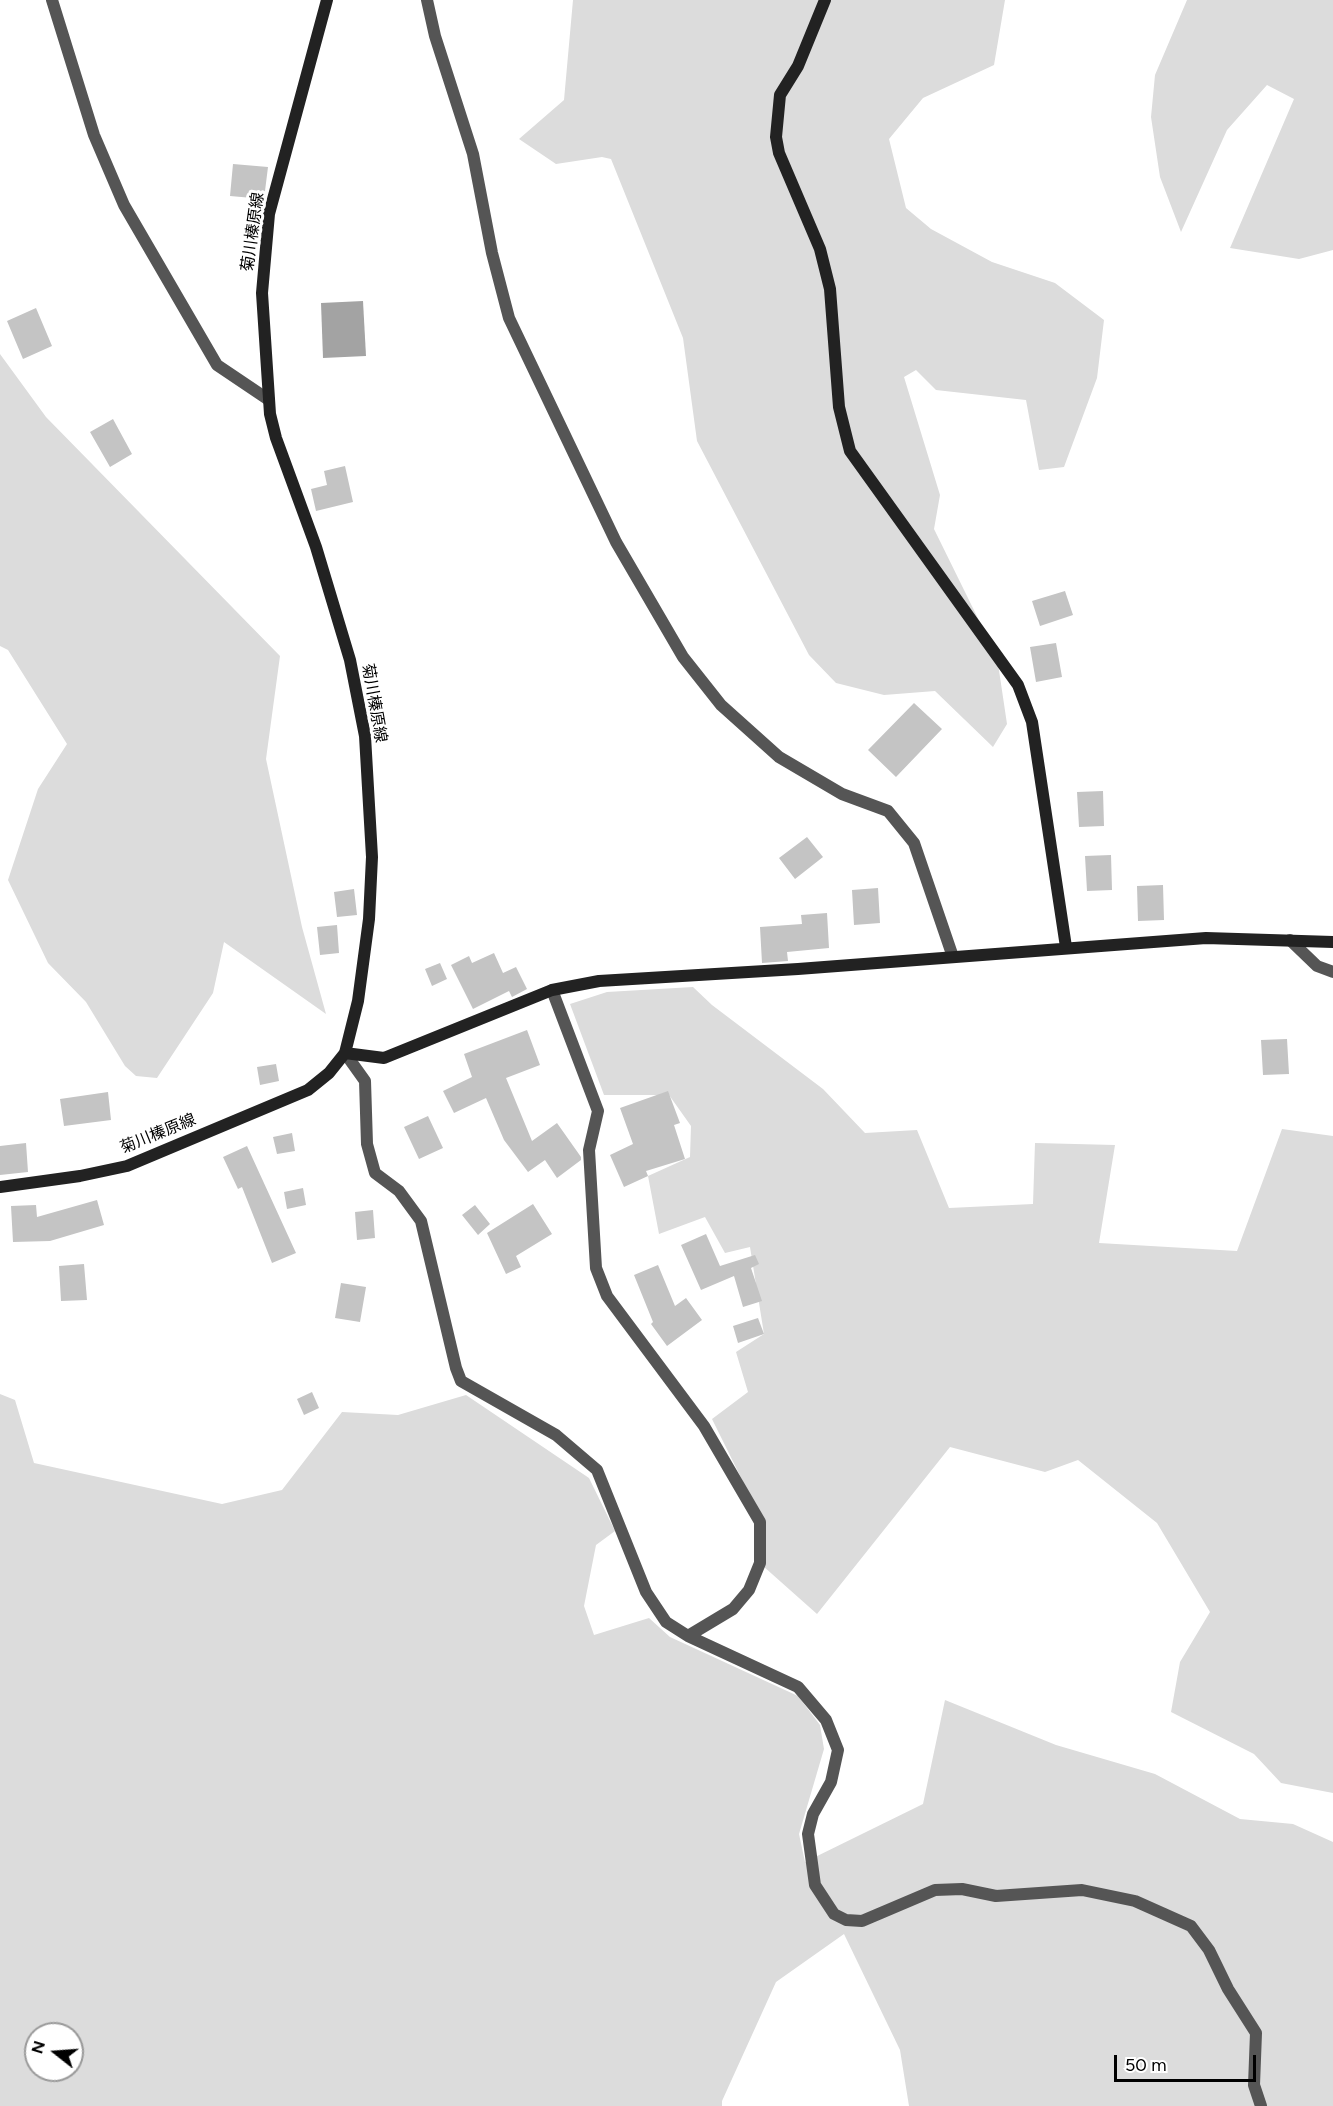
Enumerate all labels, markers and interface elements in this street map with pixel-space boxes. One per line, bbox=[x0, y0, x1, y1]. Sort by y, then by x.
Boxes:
street label: 菊川榛原線 bbox=[238, 191, 268, 273]
street label: 菊川榛原線 bbox=[358, 662, 390, 744]
street label: 菊川榛原線 bbox=[117, 1110, 199, 1158]
north arrow bbox=[24, 2022, 84, 2082]
text: N bbox=[27, 2038, 49, 2056]
scale bar bbox=[1117, 2043, 1260, 2081]
text: 50 m bbox=[1125, 2054, 1167, 2076]

